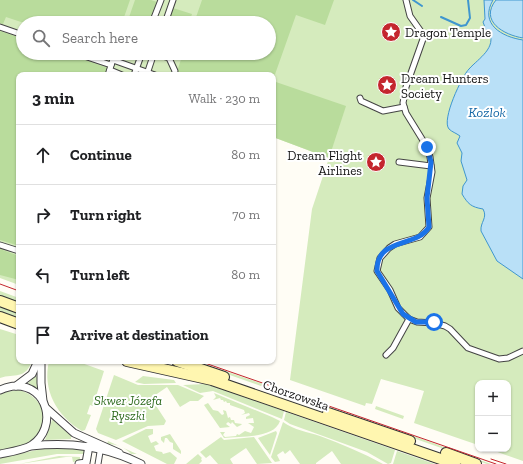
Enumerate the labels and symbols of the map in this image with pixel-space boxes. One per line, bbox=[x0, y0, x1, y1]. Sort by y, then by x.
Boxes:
place icon: Dragon Temple bbox=[380, 21, 402, 43]
place label: Dragon Temple bbox=[405, 25, 491, 40]
place label: Dream Hunters Society bbox=[401, 71, 489, 101]
place icon: Dream Hunters Society bbox=[376, 74, 398, 96]
water label: Koźlok bbox=[468, 104, 506, 121]
route end bbox=[418, 138, 436, 156]
place label: Dream Flight Airlines bbox=[287, 148, 362, 178]
place icon: Dream Flight Airlines bbox=[365, 151, 387, 173]
route start bbox=[425, 313, 443, 331]
street label: Chorzowska bbox=[261, 377, 332, 414]
park label: Skwer Józefa Ryszki bbox=[94, 393, 162, 423]

